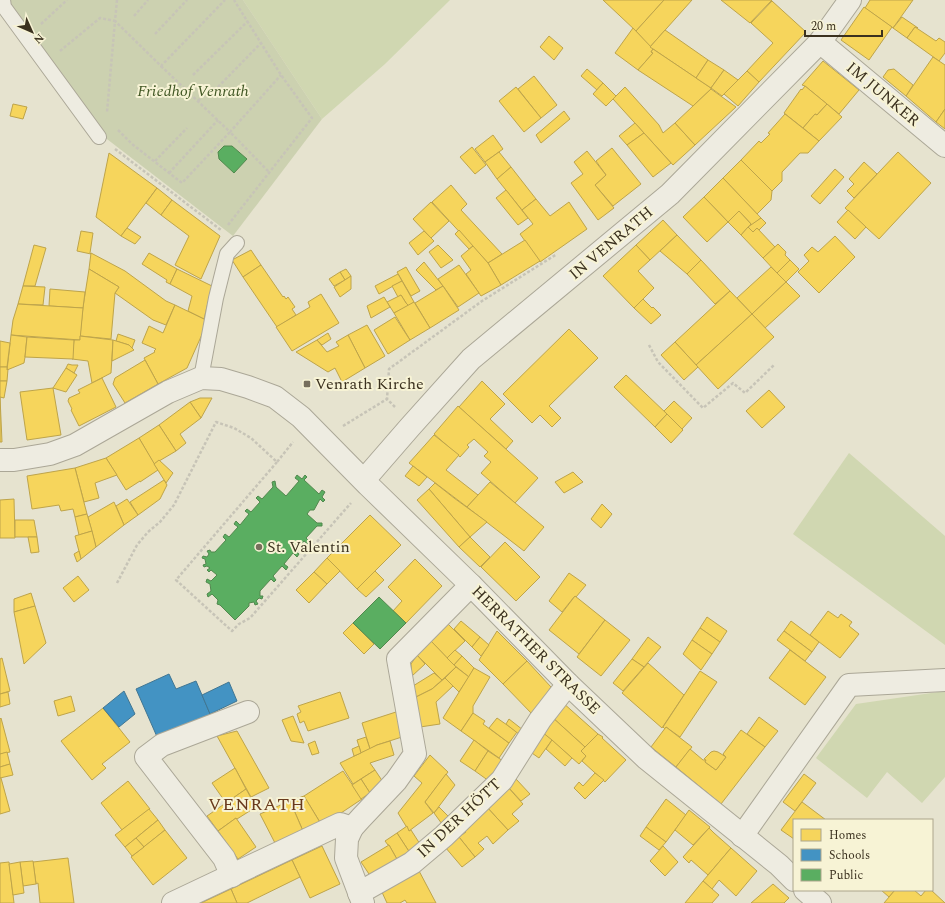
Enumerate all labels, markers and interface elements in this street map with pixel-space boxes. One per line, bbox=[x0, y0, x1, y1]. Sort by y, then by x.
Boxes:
north arrow bbox=[12, 12, 52, 52]
scale bar bbox=[805, 12, 882, 38]
text: 20 m bbox=[811, 17, 836, 36]
text: N bbox=[30, 30, 48, 48]
street label: IM JUNKER bbox=[841, 56, 925, 132]
park label: Friedhof Venrath bbox=[137, 79, 249, 103]
street label: IN VENRATH bbox=[564, 200, 658, 286]
place label: Venrath Kirche bbox=[315, 372, 424, 396]
marker: Venrath Kirche bbox=[302, 379, 312, 389]
place label: St. Valentin bbox=[267, 535, 350, 559]
marker: St. Valentin bbox=[254, 542, 264, 552]
street label: HERRATHER STRASSE bbox=[466, 580, 606, 720]
street label: IN DER HÖTT bbox=[411, 772, 507, 864]
district label: VENRATH bbox=[208, 791, 306, 818]
legend bbox=[793, 819, 933, 891]
text: Homes bbox=[829, 826, 867, 845]
text: Schools bbox=[829, 846, 870, 865]
text: Public bbox=[829, 866, 863, 885]

